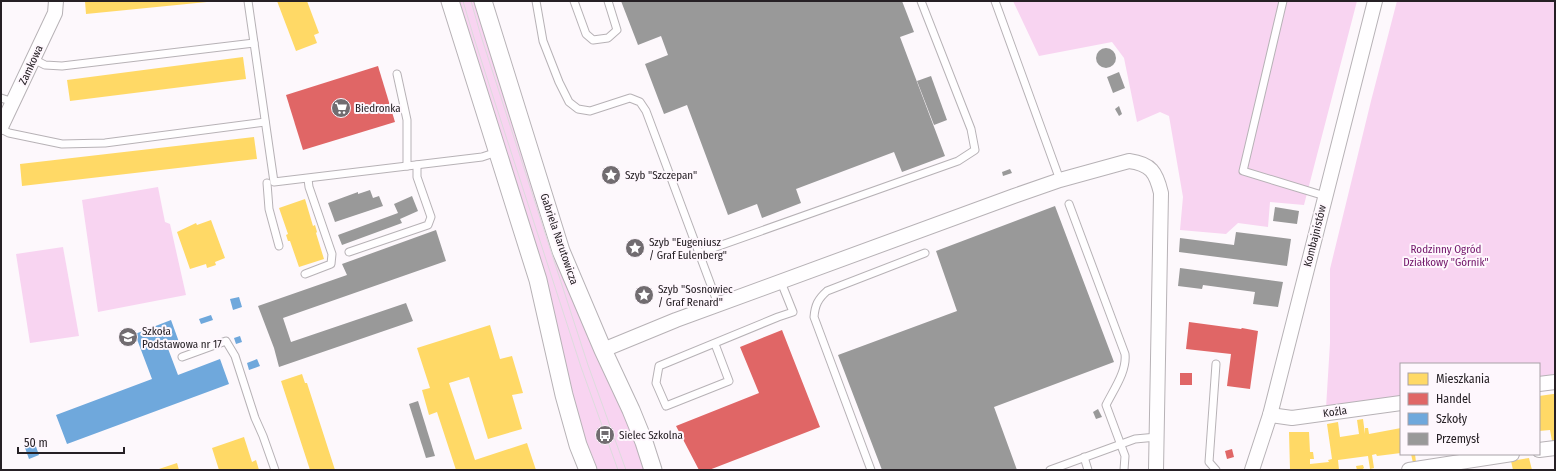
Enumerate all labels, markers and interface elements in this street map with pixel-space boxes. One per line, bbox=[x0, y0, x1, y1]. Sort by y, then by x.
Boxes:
street label: Zamkowa bbox=[16, 43, 46, 87]
supermarket icon: Biedronka bbox=[330, 97, 352, 119]
place label: Biedronka bbox=[355, 102, 401, 115]
place icon: Szyb "Szczepan" bbox=[600, 164, 622, 186]
place label: Szyb "Szczepan" bbox=[625, 169, 697, 182]
street label: Gabriela Narutowicza bbox=[537, 192, 581, 286]
street label: Kombajnistów bbox=[1301, 204, 1329, 268]
place label: Szyb "Eugeniusz / Graf Eulenberg" bbox=[649, 236, 727, 262]
place icon: Szyb "Eugeniusz / Graf Eulenberg" bbox=[624, 237, 646, 259]
park label: Rodzinny Ogród Działkowy "Górnik" bbox=[1403, 243, 1489, 269]
place label: Szyb "Sosnowiec / Graf Renard" bbox=[658, 283, 733, 309]
place icon: Szyb "Sosnowiec / Graf Renard" bbox=[633, 284, 655, 306]
place label: Szkoła Podstawowa nr 17 bbox=[142, 325, 222, 351]
school or university icon: Szkoła Podstawowa nr 17 bbox=[117, 326, 139, 348]
legend bbox=[1400, 363, 1540, 455]
text: Mieszkania bbox=[1436, 372, 1490, 386]
text: Handel bbox=[1436, 392, 1471, 406]
street label: Koźla bbox=[1322, 404, 1348, 420]
text: Szkoły bbox=[1436, 412, 1468, 426]
bus stop icon: Sielec Szkolna bbox=[594, 424, 616, 446]
scale bar bbox=[18, 429, 124, 455]
place label: Sielec Szkolna bbox=[619, 429, 683, 442]
text: Przemysł bbox=[1436, 432, 1480, 446]
text: 50 m bbox=[24, 436, 48, 450]

